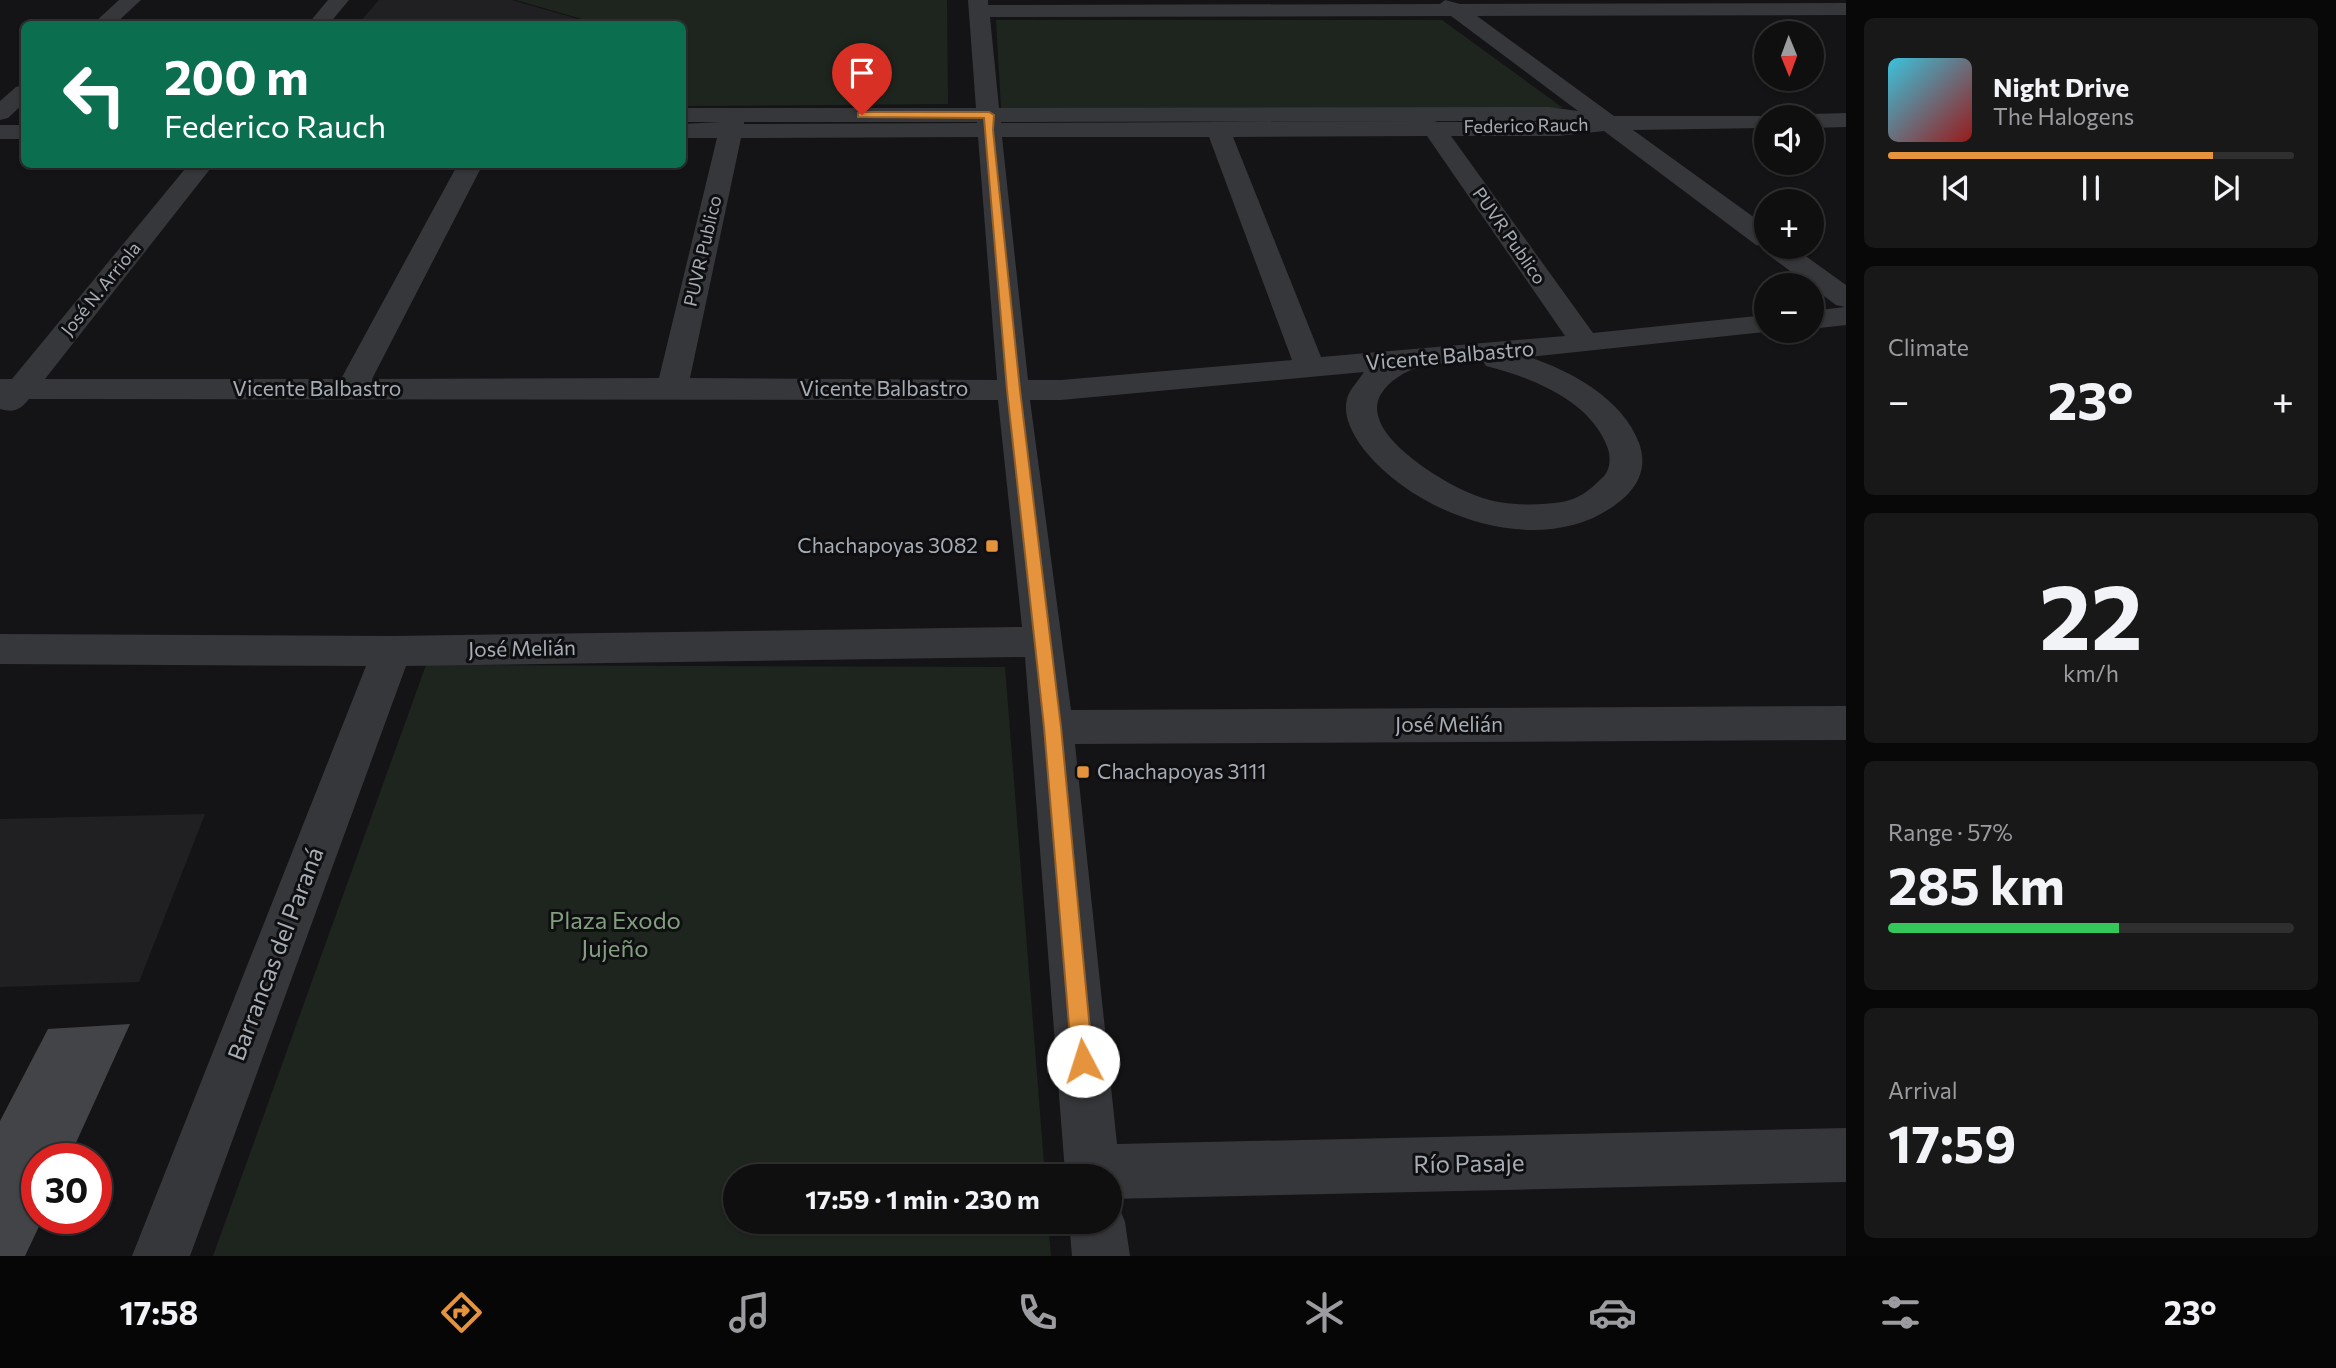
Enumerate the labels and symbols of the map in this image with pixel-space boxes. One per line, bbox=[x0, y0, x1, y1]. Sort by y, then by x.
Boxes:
north arrow bbox=[1754, 21, 1824, 91]
pin bbox=[832, 43, 892, 115]
street label: Federico Rauch bbox=[1463, 113, 1589, 137]
street label: PUVR Publico bbox=[1468, 183, 1551, 288]
street label: PUVR Publico bbox=[679, 193, 725, 308]
street label: José N. Arriola bbox=[56, 237, 145, 340]
street label: Vicente Balbastro bbox=[1365, 335, 1535, 374]
street label: Vicente Balbastro bbox=[233, 375, 401, 400]
street label: Vicente Balbastro bbox=[800, 375, 968, 400]
place label: Chachapoyas 3082 bbox=[797, 532, 978, 557]
marker: Chachapoyas 3082 bbox=[984, 538, 1000, 554]
street label: José Melián bbox=[468, 634, 576, 661]
street label: José Melián bbox=[1395, 711, 1503, 736]
place label: Chachapoyas 3111 bbox=[1097, 758, 1267, 783]
marker: Chachapoyas 3111 bbox=[1075, 764, 1091, 780]
street label: Barrancas del Paraná bbox=[221, 843, 329, 1064]
park label: Plaza Exodo Jujeño bbox=[549, 905, 681, 962]
position arrow bbox=[1046, 1024, 1120, 1098]
speed limit sign: 30 bbox=[21, 1143, 112, 1234]
street label: Río Pasaje bbox=[1413, 1147, 1525, 1178]

